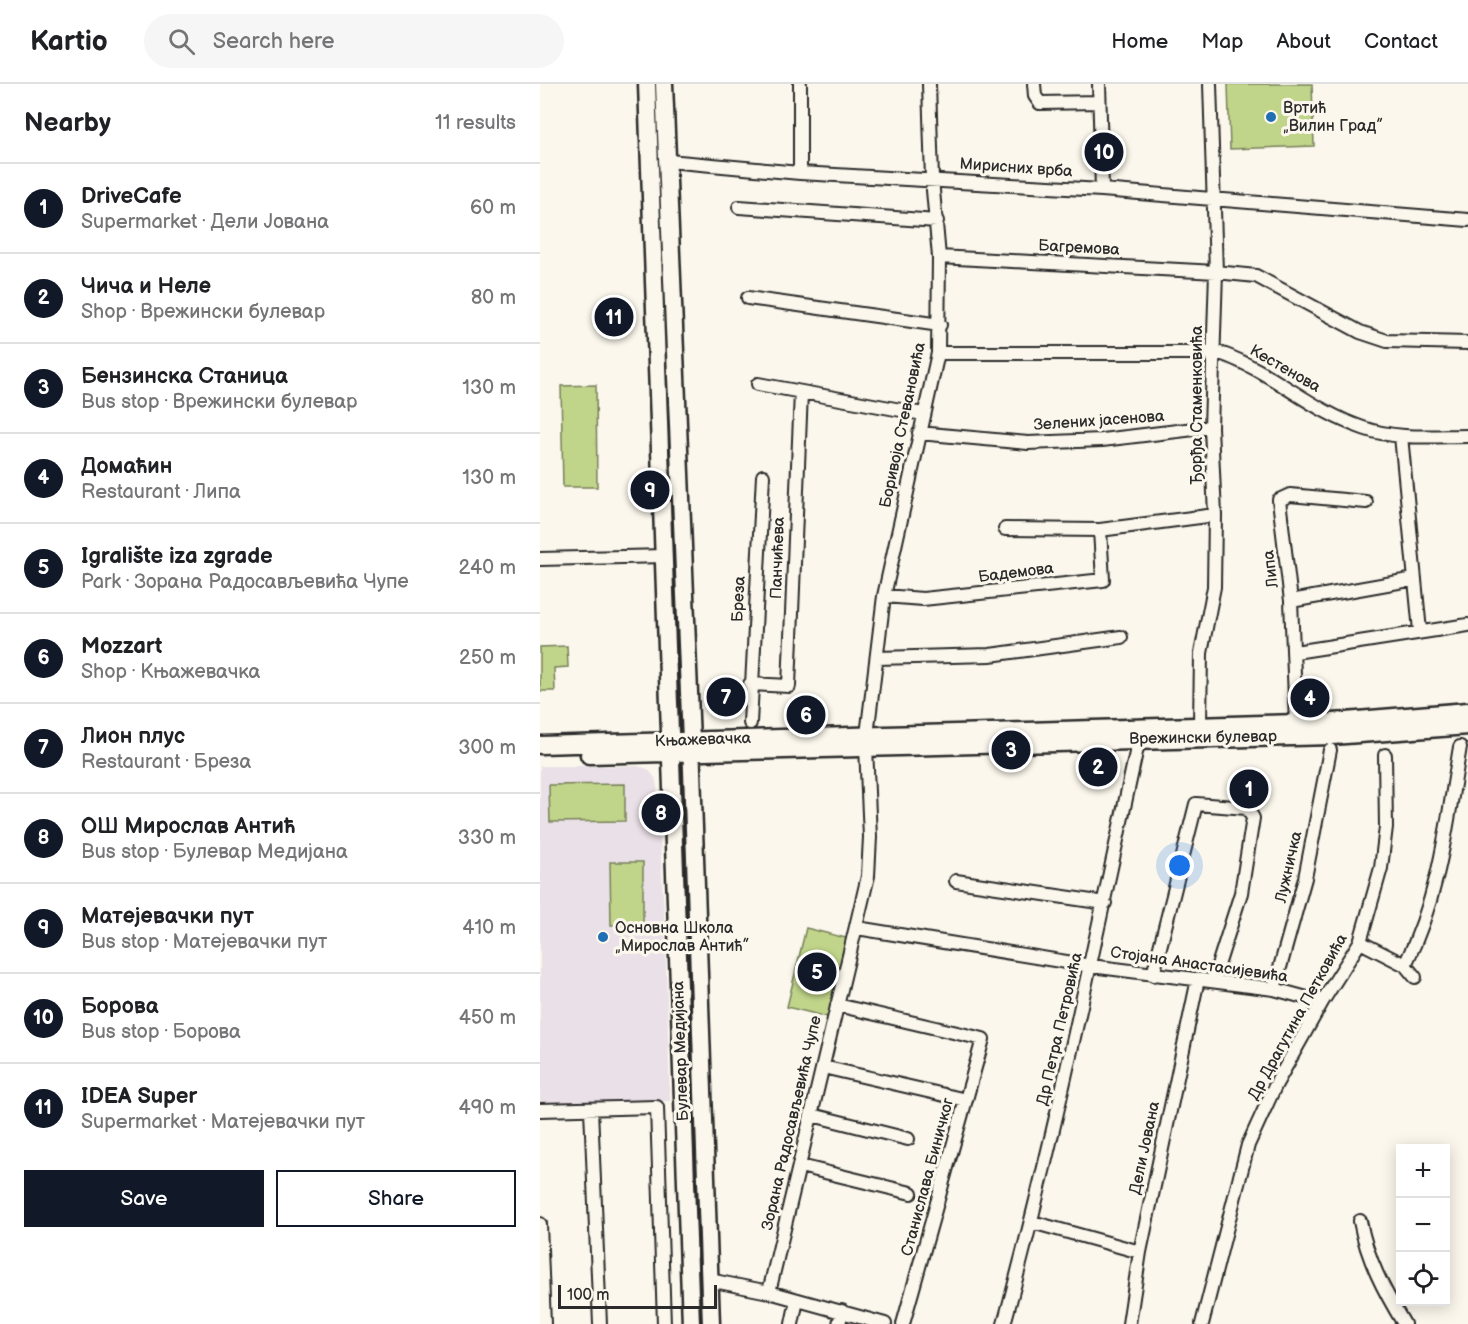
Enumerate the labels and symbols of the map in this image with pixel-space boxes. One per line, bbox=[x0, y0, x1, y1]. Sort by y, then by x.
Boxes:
place label: Вртић „Вилин Град” bbox=[1283, 99, 1383, 136]
marker: Вртић „Вилин Град” bbox=[1264, 110, 1278, 124]
pin: 10 bbox=[1084, 130, 1124, 174]
street label: Мирисних врба bbox=[959, 155, 1074, 181]
street label: Багремова bbox=[1038, 236, 1121, 260]
pin: 11 bbox=[594, 294, 634, 340]
street label: Ђорђа Стаменковића bbox=[1188, 325, 1207, 485]
street label: Боривоја Стевановића bbox=[876, 340, 930, 509]
street label: Кестенова bbox=[1246, 341, 1324, 397]
street label: Зелених јасенова bbox=[1033, 407, 1166, 435]
pin: 9 bbox=[630, 468, 670, 512]
street label: Панчићева bbox=[767, 516, 789, 600]
street label: Липа bbox=[1259, 549, 1283, 590]
street label: Бадемова bbox=[977, 559, 1055, 587]
street label: Бреза bbox=[728, 575, 750, 623]
pin: 7 bbox=[706, 674, 746, 720]
pin: 4 bbox=[1290, 676, 1330, 720]
pin: 6 bbox=[786, 692, 826, 738]
street label: Врежински булевар bbox=[1129, 727, 1277, 749]
pin: 3 bbox=[992, 728, 1030, 772]
street label: Књажевачка bbox=[655, 729, 752, 751]
pin: 2 bbox=[1078, 744, 1118, 790]
pin: 1 bbox=[1230, 766, 1268, 812]
pin: 8 bbox=[642, 790, 680, 836]
street label: Лужничка bbox=[1271, 829, 1307, 906]
your location bbox=[1165, 851, 1194, 880]
place label: Основна Школа „Мирослав Антић” bbox=[615, 919, 749, 956]
marker: Основна Школа „Мирослав Антић” bbox=[596, 930, 610, 944]
street label: Др Драгутина Петковића bbox=[1244, 930, 1352, 1103]
street label: Стојана Анастасијевића bbox=[1109, 943, 1289, 987]
pin: 5 bbox=[798, 950, 836, 994]
street label: Др Петра Петровића bbox=[1033, 950, 1087, 1107]
street label: Булевар Медијана bbox=[669, 980, 693, 1121]
street label: Зорана Радосављевића Чупе bbox=[758, 1014, 826, 1232]
street label: Станислава Биничког bbox=[898, 1096, 958, 1258]
street label: Дели Јована bbox=[1126, 1099, 1164, 1196]
scale bar bbox=[558, 1282, 717, 1310]

